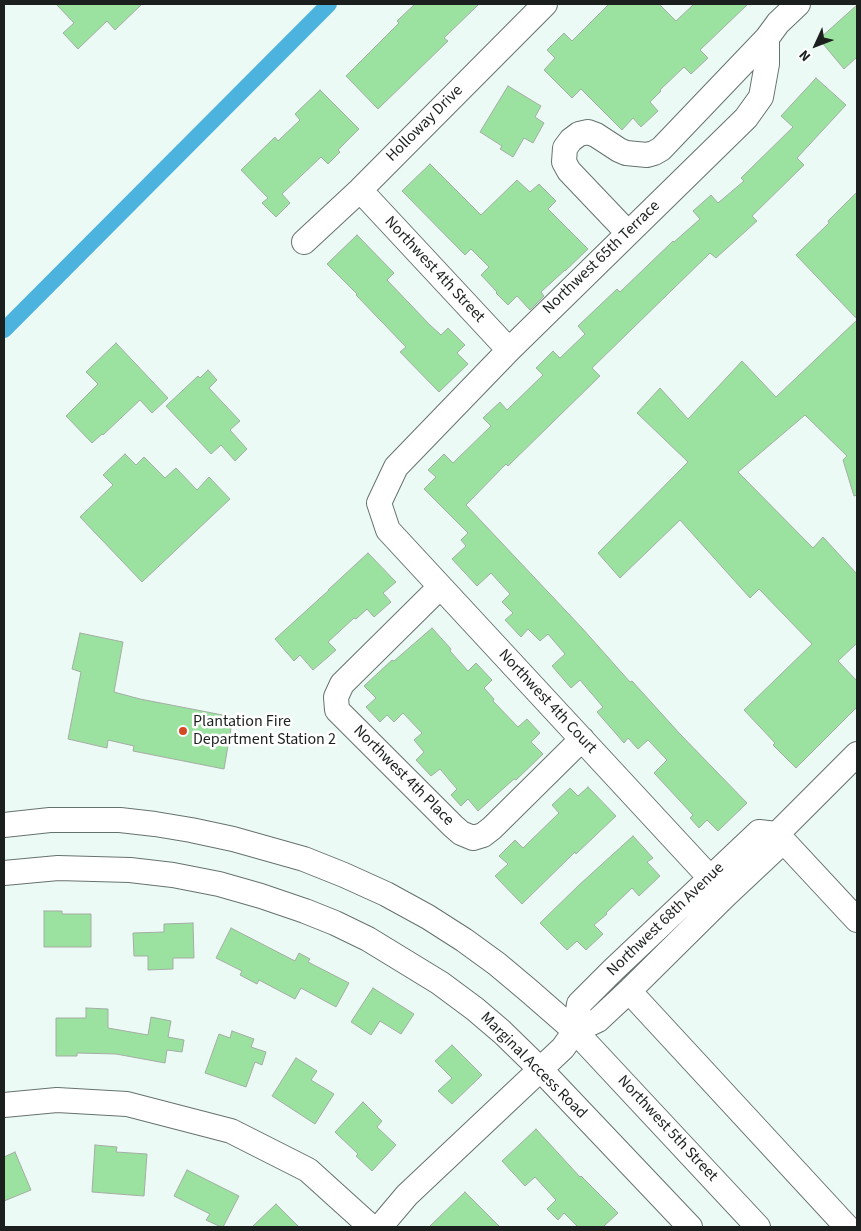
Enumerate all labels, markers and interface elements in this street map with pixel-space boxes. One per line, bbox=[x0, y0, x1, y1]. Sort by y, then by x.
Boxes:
north arrow bbox=[791, 20, 841, 70]
text: N bbox=[795, 45, 816, 65]
street label: Holloway Drive bbox=[383, 82, 467, 166]
street label: Northwest 65th Terrace bbox=[539, 197, 665, 319]
street label: Northwest 4th Street bbox=[380, 213, 488, 327]
street label: Northwest 4th Court bbox=[494, 646, 600, 758]
place label: Plantation Fire Department Station 2 bbox=[193, 712, 336, 750]
street label: Northwest 4th Place bbox=[349, 722, 457, 830]
marker: Plantation Fire Department Station 2 bbox=[177, 725, 189, 737]
street label: Northwest 68th Avenue bbox=[603, 859, 729, 981]
street label: Marginal Access Road bbox=[476, 1009, 590, 1123]
street label: Northwest 5th Street bbox=[613, 1072, 721, 1186]

